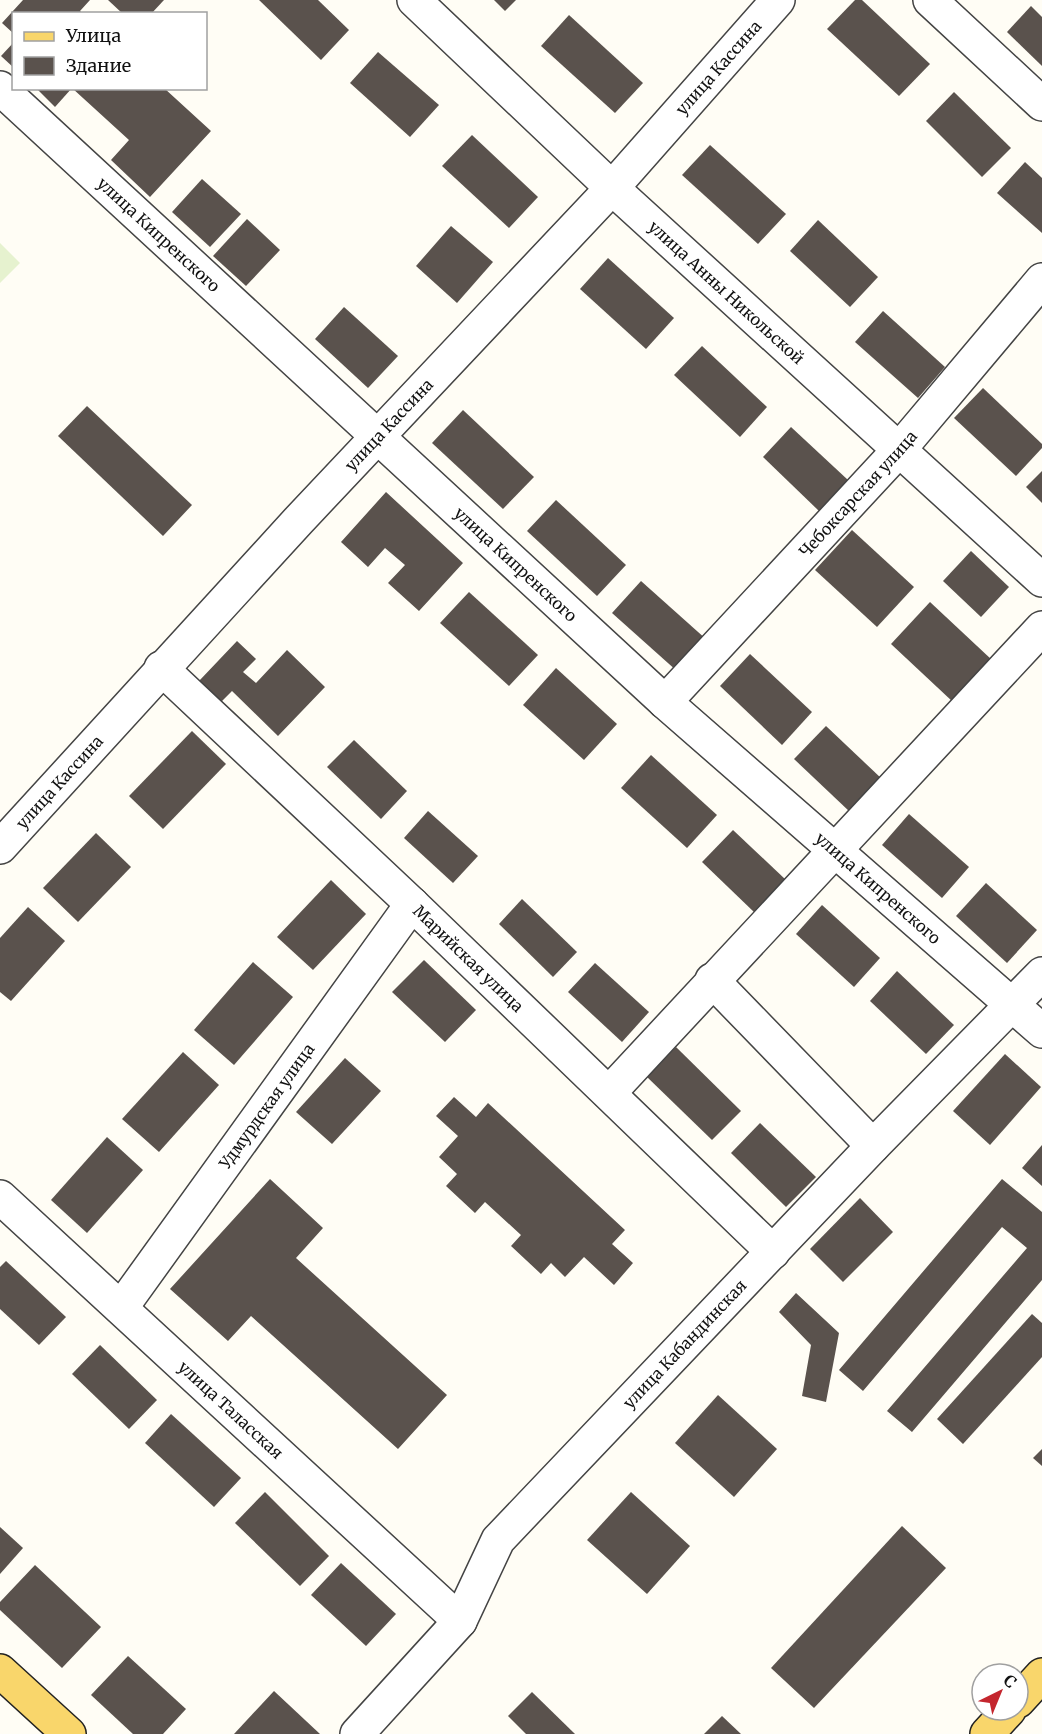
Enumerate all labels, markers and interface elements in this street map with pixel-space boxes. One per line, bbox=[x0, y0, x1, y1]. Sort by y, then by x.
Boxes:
legend bbox=[12, 12, 207, 90]
street label: улица Кассина bbox=[671, 16, 766, 119]
text: Улица bbox=[65, 24, 121, 47]
text: Здание bbox=[66, 54, 131, 77]
street label: улица Кипренского bbox=[93, 173, 224, 296]
street label: улица Анны Никольской bbox=[645, 217, 808, 368]
street label: улица Кассина bbox=[341, 374, 437, 475]
street label: Чебоксарская улица bbox=[795, 426, 921, 561]
street label: улица Кипренского bbox=[450, 503, 581, 626]
street label: улица Кассина bbox=[12, 731, 107, 833]
street label: улица Кипренского bbox=[811, 828, 945, 948]
street label: Марийская улица bbox=[409, 901, 528, 1016]
street label: Удмурдская улица bbox=[214, 1039, 319, 1173]
street label: улица Кабандинская bbox=[619, 1275, 750, 1412]
street label: улица Таласская bbox=[174, 1357, 287, 1463]
north arrow bbox=[970, 1662, 1030, 1722]
text: С bbox=[1000, 1670, 1021, 1692]

